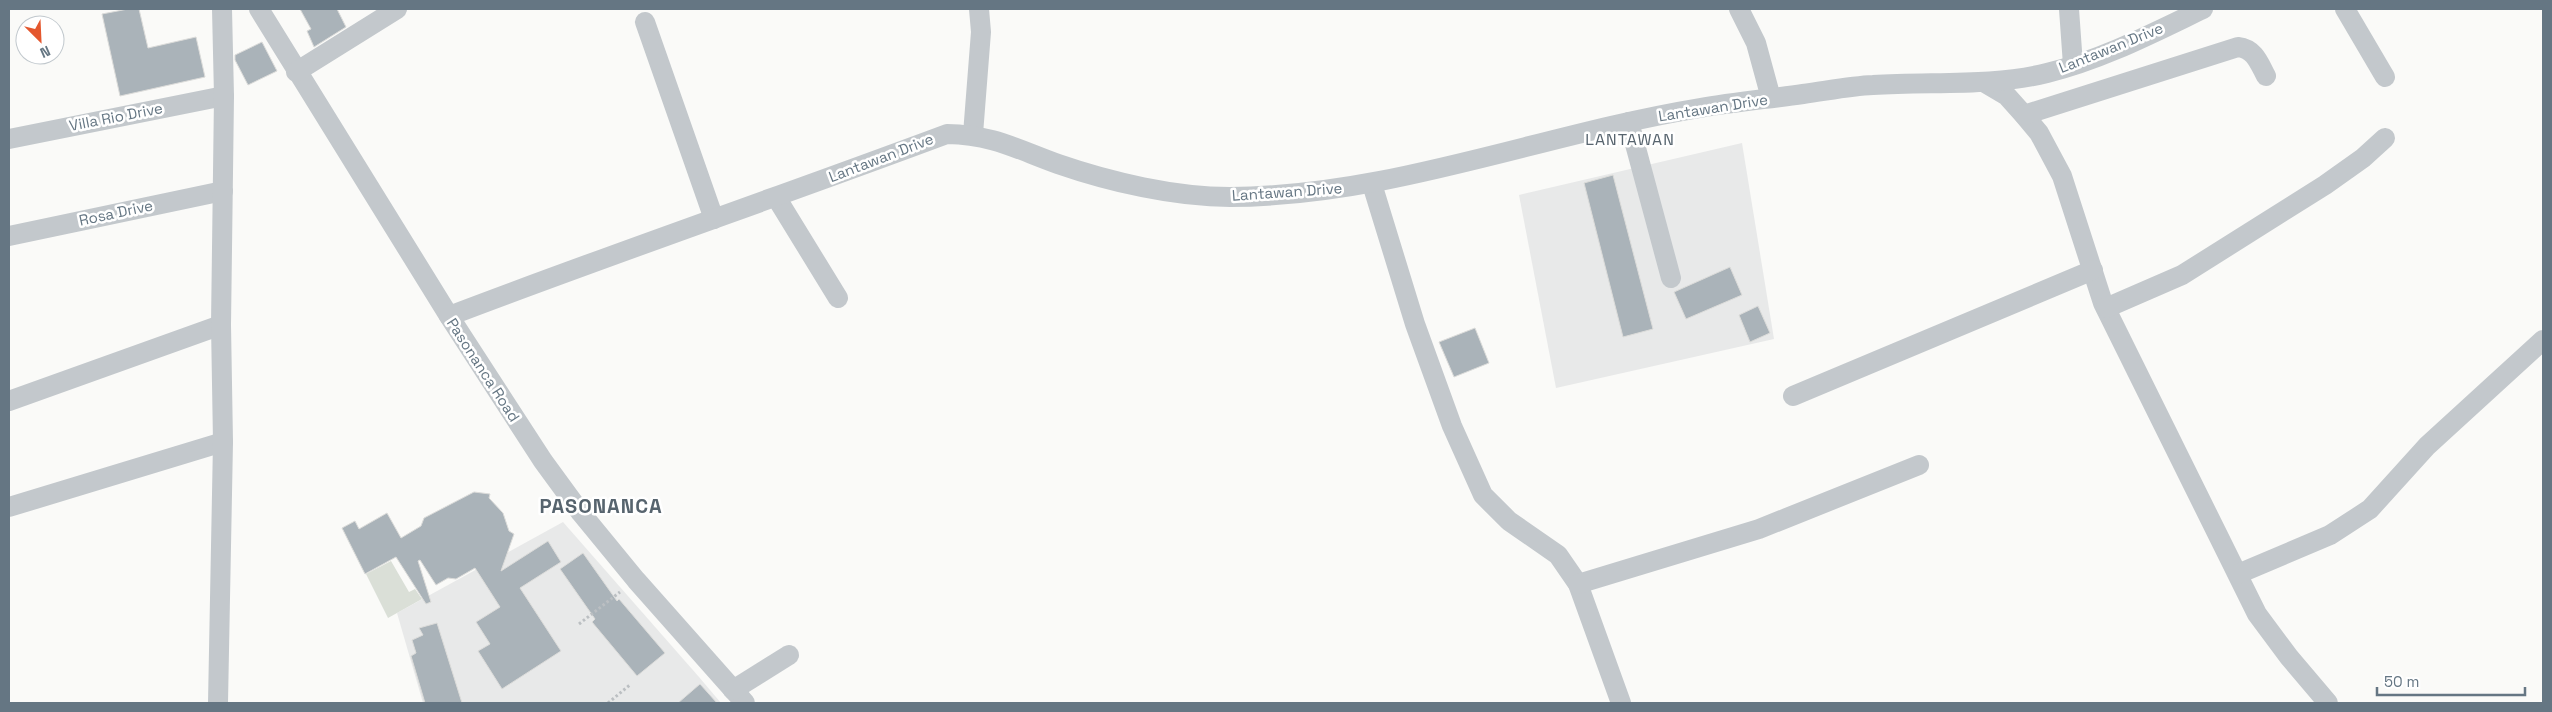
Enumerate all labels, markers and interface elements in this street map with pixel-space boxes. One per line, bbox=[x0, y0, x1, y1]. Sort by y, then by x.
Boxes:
north arrow bbox=[15, 15, 65, 65]
street label: Lantawan Drive bbox=[2056, 18, 2166, 77]
text: N bbox=[37, 42, 53, 62]
street label: Lantawan Drive bbox=[1657, 89, 1769, 126]
street label: Villa Rio Drive bbox=[67, 98, 164, 135]
street label: Lantawan Drive bbox=[826, 129, 936, 186]
district label: LANTAWAN bbox=[1585, 129, 1675, 150]
street label: Lantawan Drive bbox=[1231, 178, 1343, 205]
street label: Rosa Drive bbox=[77, 195, 155, 230]
street label: Pasonanca Road bbox=[443, 314, 524, 425]
district label: PASONANCA bbox=[539, 493, 663, 519]
scale bar bbox=[2377, 664, 2524, 696]
text: 50 m bbox=[2384, 672, 2419, 691]

